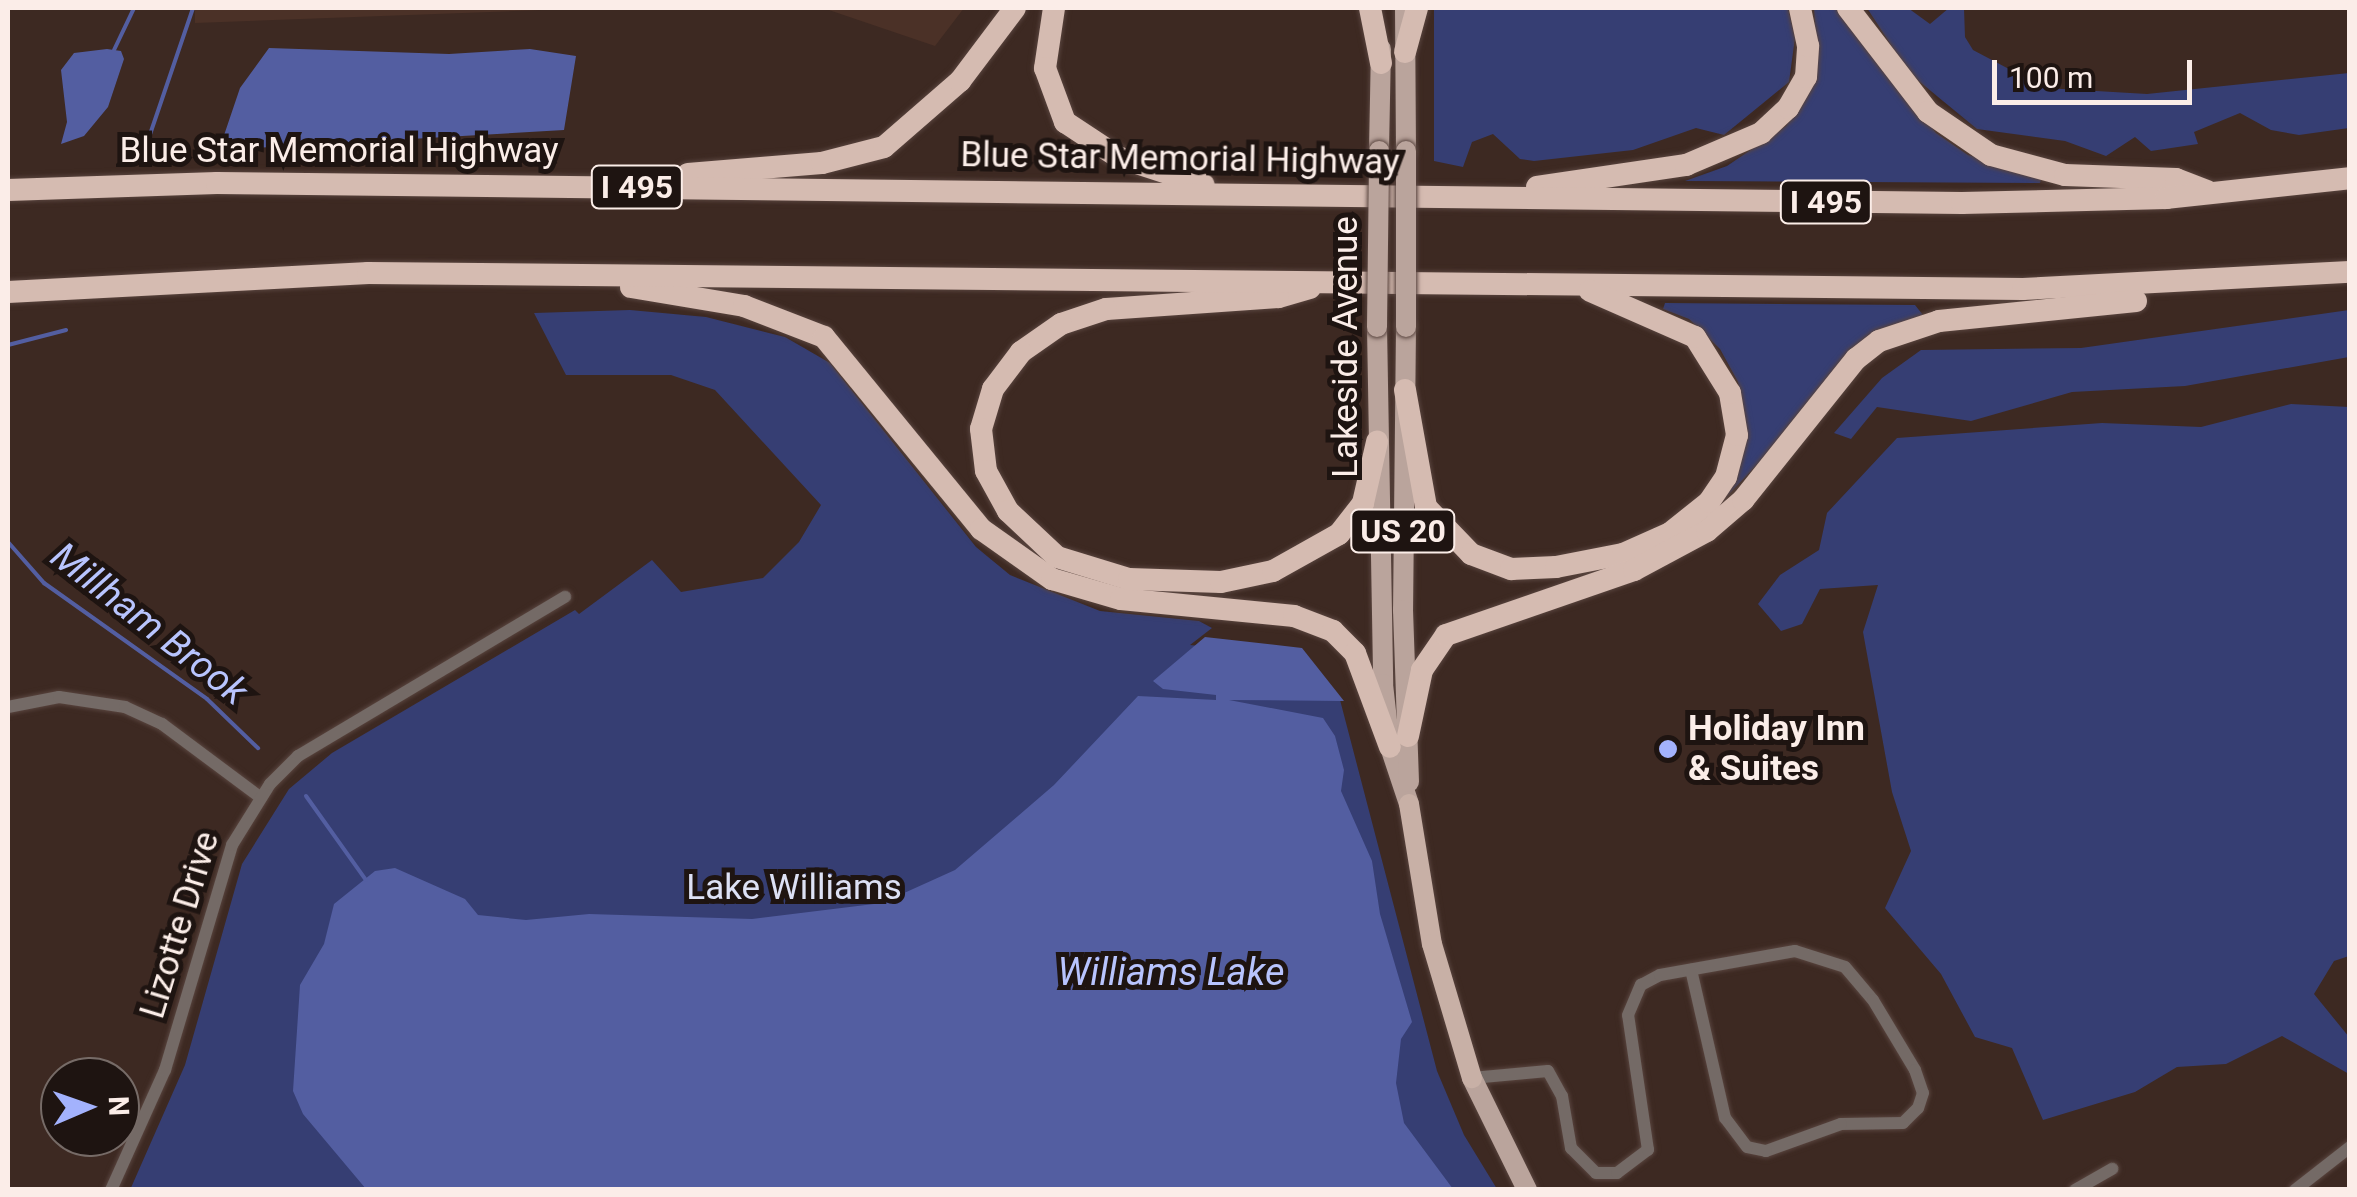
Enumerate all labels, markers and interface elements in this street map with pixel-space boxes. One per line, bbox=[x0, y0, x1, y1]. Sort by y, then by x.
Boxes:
scale bar bbox=[1997, 40, 2197, 102]
text: 100 m bbox=[2009, 60, 2093, 95]
street label: Blue Star Memorial Highway bbox=[119, 130, 559, 172]
street label: Blue Star Memorial Highway bbox=[960, 134, 1400, 184]
road number: I 495 bbox=[590, 160, 684, 214]
road number: I 495 bbox=[1778, 175, 1874, 229]
street label: Lakeside Avenue bbox=[1325, 216, 1367, 478]
road number: US 20 bbox=[1348, 504, 1458, 558]
water label: Millham Brook bbox=[42, 533, 256, 715]
place label: Holiday Inn & Suites bbox=[1688, 708, 1865, 790]
marker: Holiday Inn & Suites bbox=[1657, 738, 1679, 760]
street label: Lizotte Drive bbox=[132, 826, 228, 1024]
park label: Lake Williams bbox=[686, 867, 902, 909]
water label: Williams Lake bbox=[1057, 950, 1285, 996]
north arrow bbox=[40, 1057, 140, 1157]
text: N bbox=[102, 1096, 135, 1116]

